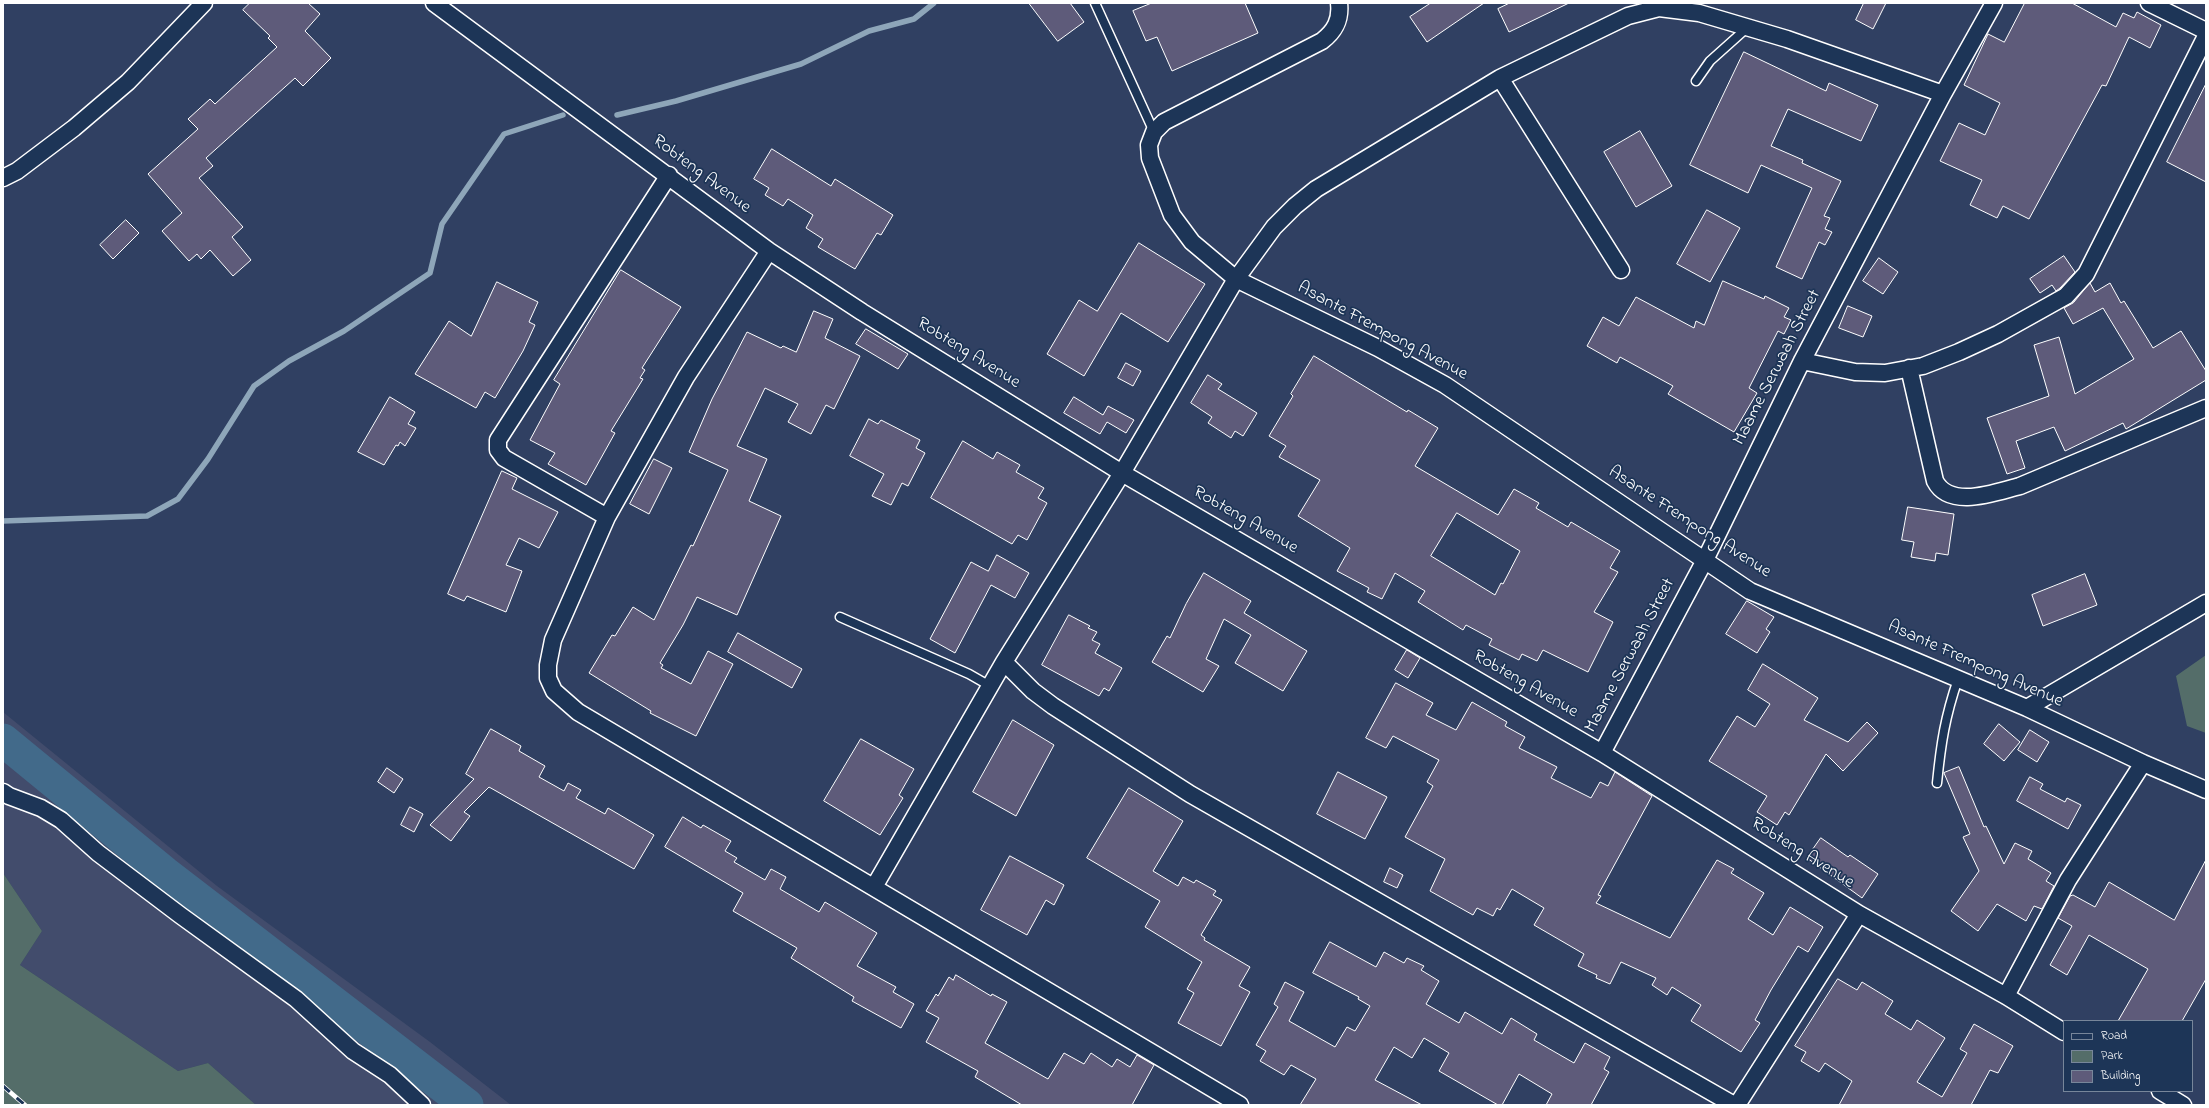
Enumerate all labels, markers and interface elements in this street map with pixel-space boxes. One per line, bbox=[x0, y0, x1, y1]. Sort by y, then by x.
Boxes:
street label: Robteng Avenue bbox=[648, 131, 754, 219]
street label: Asante Frempong Avenue bbox=[1293, 278, 1471, 386]
street label: Maame Serwaah Street bbox=[1729, 287, 1827, 449]
street label: Robteng Avenue bbox=[912, 314, 1024, 394]
street label: Asante Frempong Avenue bbox=[1604, 462, 1774, 584]
street label: Robteng Avenue bbox=[1189, 482, 1301, 560]
street label: Maame Serwaah Street bbox=[1581, 575, 1681, 737]
street label: Asante Frempong Avenue bbox=[1884, 617, 2066, 713]
street label: Robteng Avenue bbox=[1469, 646, 1581, 724]
street label: Robteng Avenue bbox=[1746, 814, 1858, 894]
legend bbox=[2063, 1020, 2193, 1092]
text: Road bbox=[2101, 1027, 2127, 1045]
text: Park bbox=[2101, 1047, 2123, 1065]
text: Building bbox=[2101, 1067, 2140, 1085]

